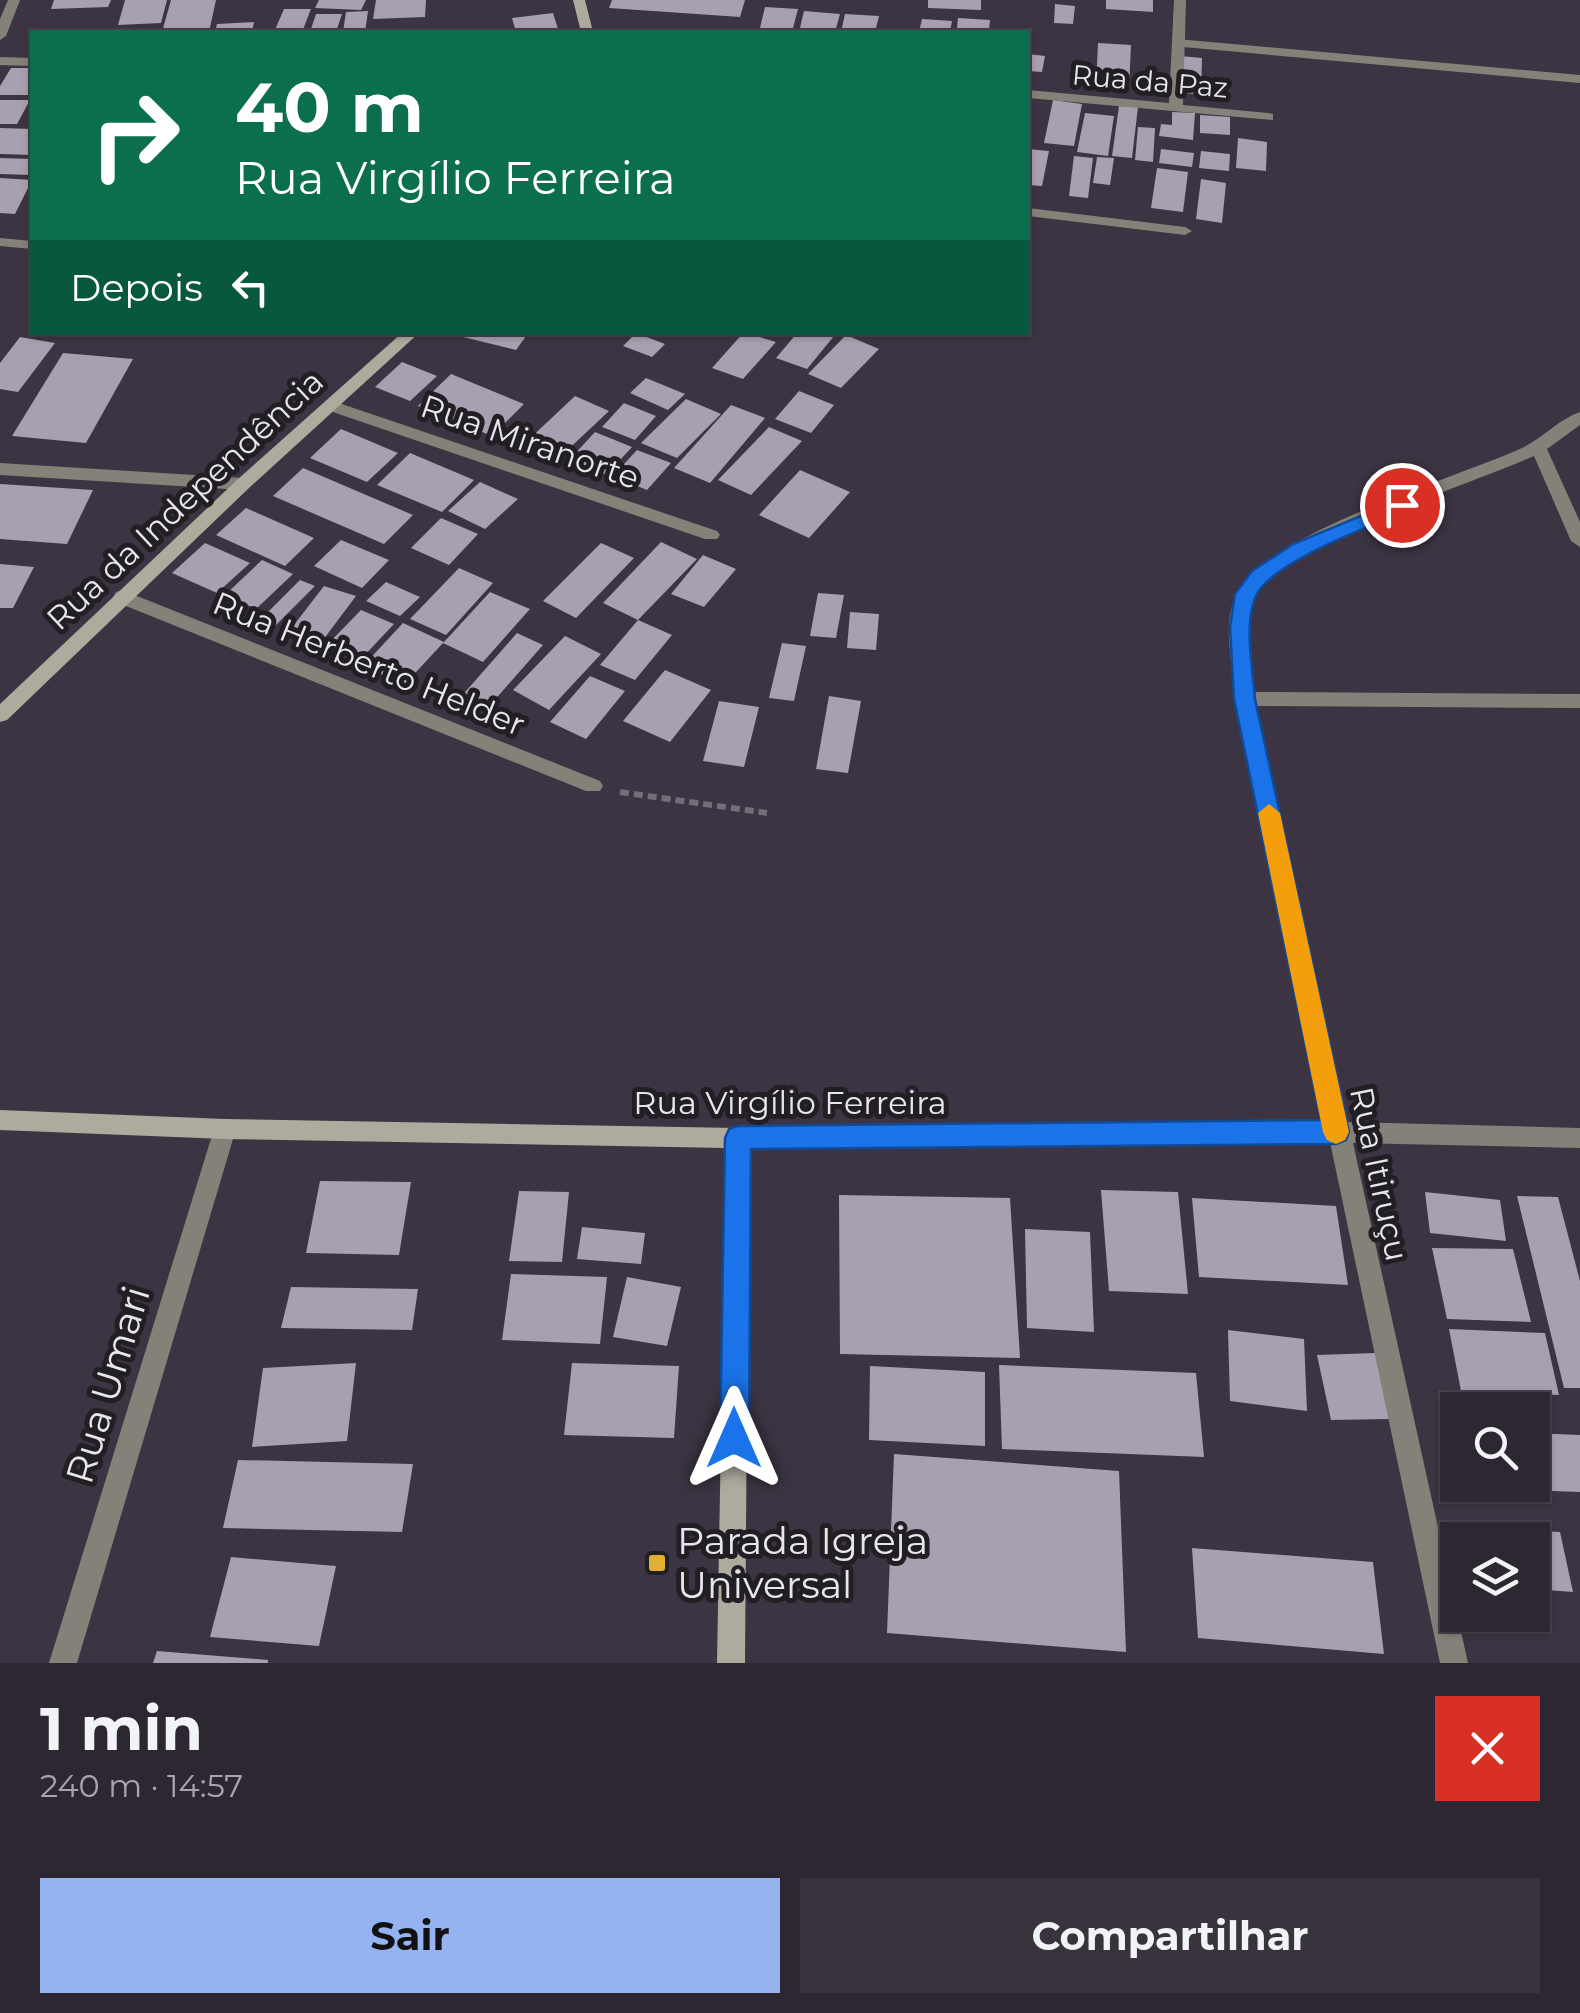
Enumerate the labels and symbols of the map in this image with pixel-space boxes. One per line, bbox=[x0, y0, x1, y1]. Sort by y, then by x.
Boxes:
street label: Rua da Paz bbox=[1071, 57, 1229, 105]
street label: Rua da Independência bbox=[38, 361, 331, 638]
street label: Rua Miranorte bbox=[416, 386, 644, 497]
pin bbox=[1360, 463, 1445, 548]
street label: Rua Herberto Helder bbox=[208, 583, 531, 744]
street label: Rua Virgílio Ferreira bbox=[633, 1083, 947, 1122]
street label: Rua Itiruçu bbox=[1342, 1083, 1417, 1265]
street label: Rua Umari bbox=[55, 1281, 160, 1489]
position arrow bbox=[682, 1386, 786, 1490]
place label: Parada Igreja Universal bbox=[677, 1517, 928, 1608]
marker: Parada Igreja Universal bbox=[646, 1552, 668, 1574]

